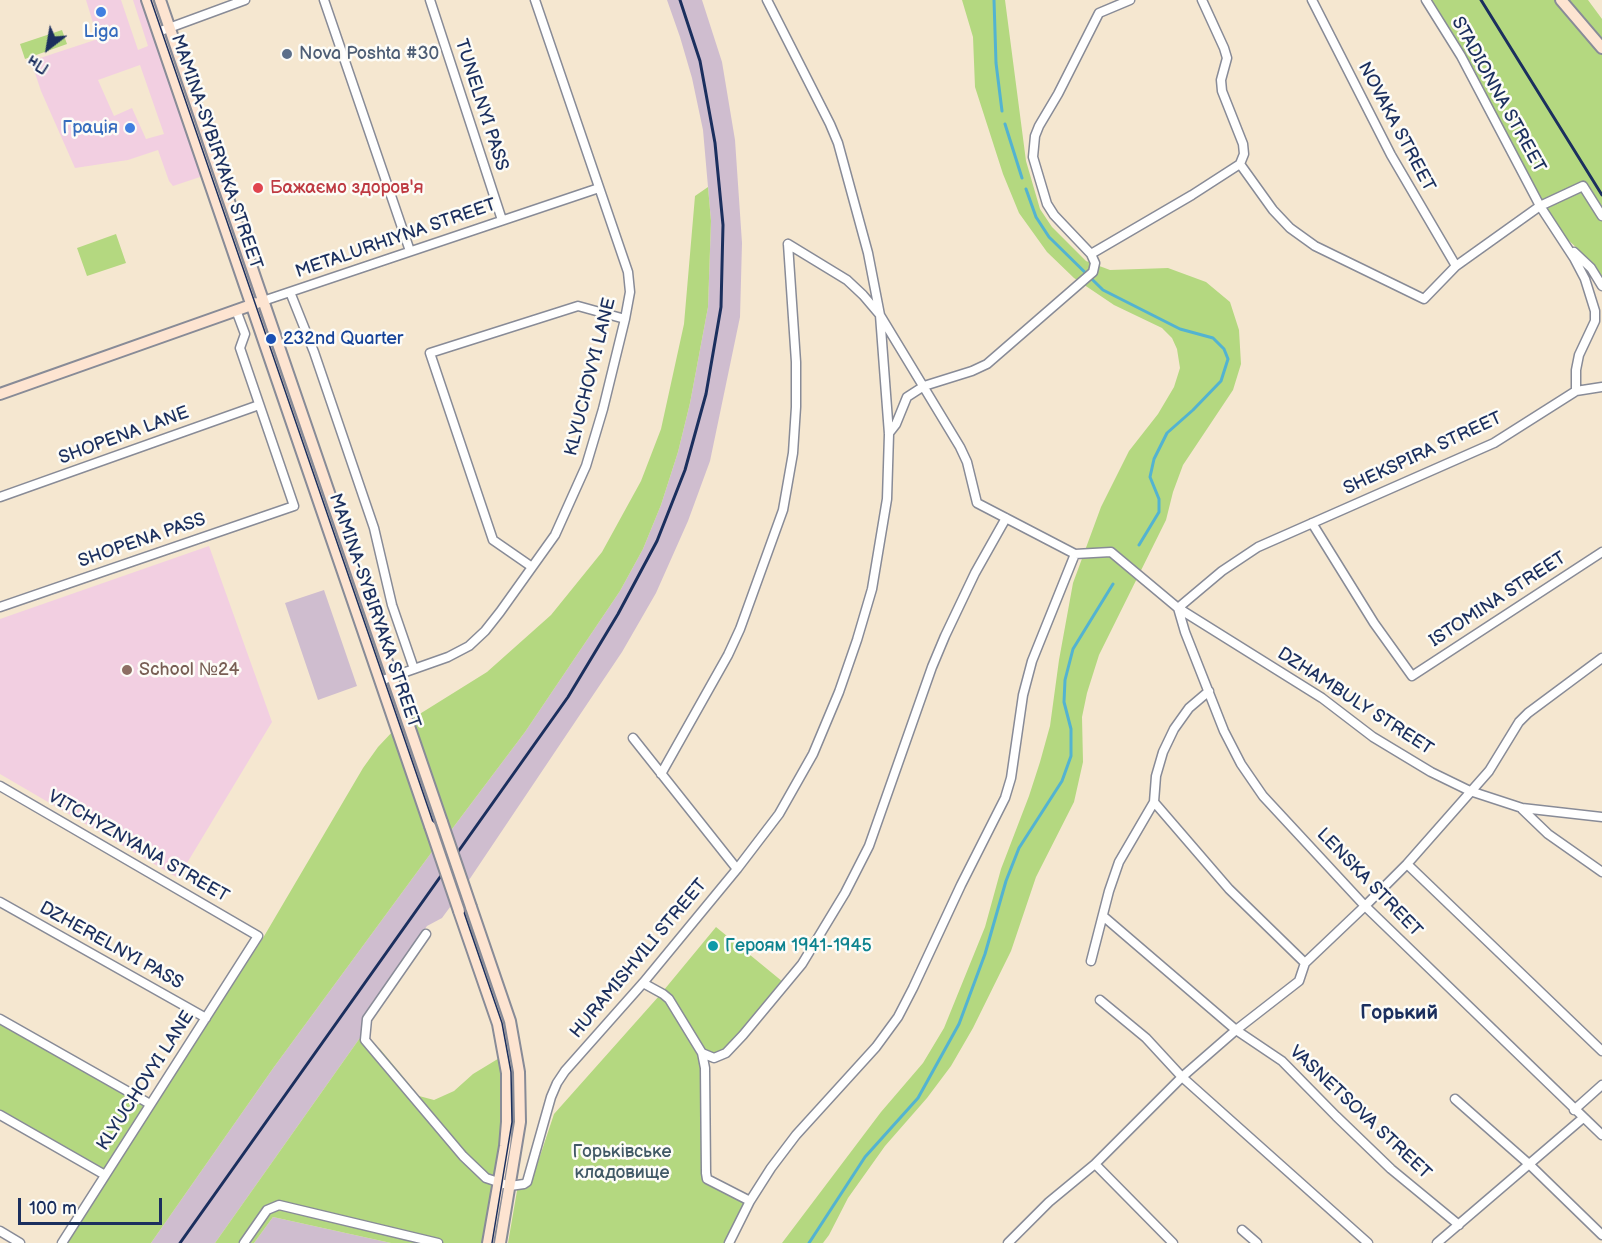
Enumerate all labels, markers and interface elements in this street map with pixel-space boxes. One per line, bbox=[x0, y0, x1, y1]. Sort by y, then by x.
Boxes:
marker: Liga bbox=[94, 5, 108, 19]
street label: STADIONNA STREET bbox=[1446, 13, 1550, 177]
north arrow bbox=[18, 18, 78, 78]
place label: Liga bbox=[83, 21, 119, 43]
street label: MAMINA-SYBIRYAKA STREET bbox=[166, 32, 266, 272]
street label: TUNELNYI PASS bbox=[450, 36, 512, 174]
place label: Nova Poshta #30 bbox=[299, 43, 439, 65]
marker: Nova Poshta #30 bbox=[280, 47, 294, 61]
text: Пн bbox=[24, 50, 53, 77]
street label: NOVAKA STREET bbox=[1353, 58, 1439, 196]
place label: Грація bbox=[62, 117, 118, 139]
marker: Грація bbox=[123, 121, 137, 135]
place label: Бажаємо здоров'я bbox=[270, 177, 423, 199]
marker: Бажаємо здоров'я bbox=[251, 181, 265, 195]
street label: METALURHIYNA STREET bbox=[293, 194, 499, 284]
street label: KLYUCHOVYI LANE bbox=[561, 296, 621, 458]
place label: 232nd Quarter bbox=[283, 328, 403, 350]
marker: 232nd Quarter bbox=[264, 332, 278, 346]
street label: SHOPENA LANE bbox=[56, 402, 192, 470]
street label: SHEKSPIRA STREET bbox=[1340, 408, 1506, 500]
street label: MAMINA-SYBIRYAKA STREET bbox=[324, 491, 424, 731]
street label: SHOPENA PASS bbox=[75, 509, 209, 573]
street label: ISTOMINA STREET bbox=[1426, 548, 1570, 652]
street label: DZHAMBULY STREET bbox=[1273, 643, 1437, 761]
place label: School №24 bbox=[139, 659, 239, 681]
marker: School №24 bbox=[120, 663, 134, 677]
street label: VITCHYZNYANA STREET bbox=[44, 786, 232, 908]
street label: LENSKA STREET bbox=[1312, 824, 1426, 942]
street label: HURAMISHVILI STREET bbox=[566, 875, 712, 1043]
street label: DZHERELNYI PASS bbox=[35, 898, 187, 994]
place label: Героям 1941-1945 bbox=[725, 935, 872, 957]
marker: Героям 1941-1945 bbox=[706, 939, 720, 953]
district label: Горький bbox=[1360, 1002, 1438, 1026]
street label: KLYUCHOVYI LANE bbox=[93, 1007, 199, 1155]
street label: VASNETSOVA STREET bbox=[1285, 1042, 1435, 1184]
park label: Горьківське кладовище bbox=[572, 1141, 672, 1184]
scale bar bbox=[21, 1186, 165, 1224]
text: 100 m bbox=[29, 1198, 77, 1219]

